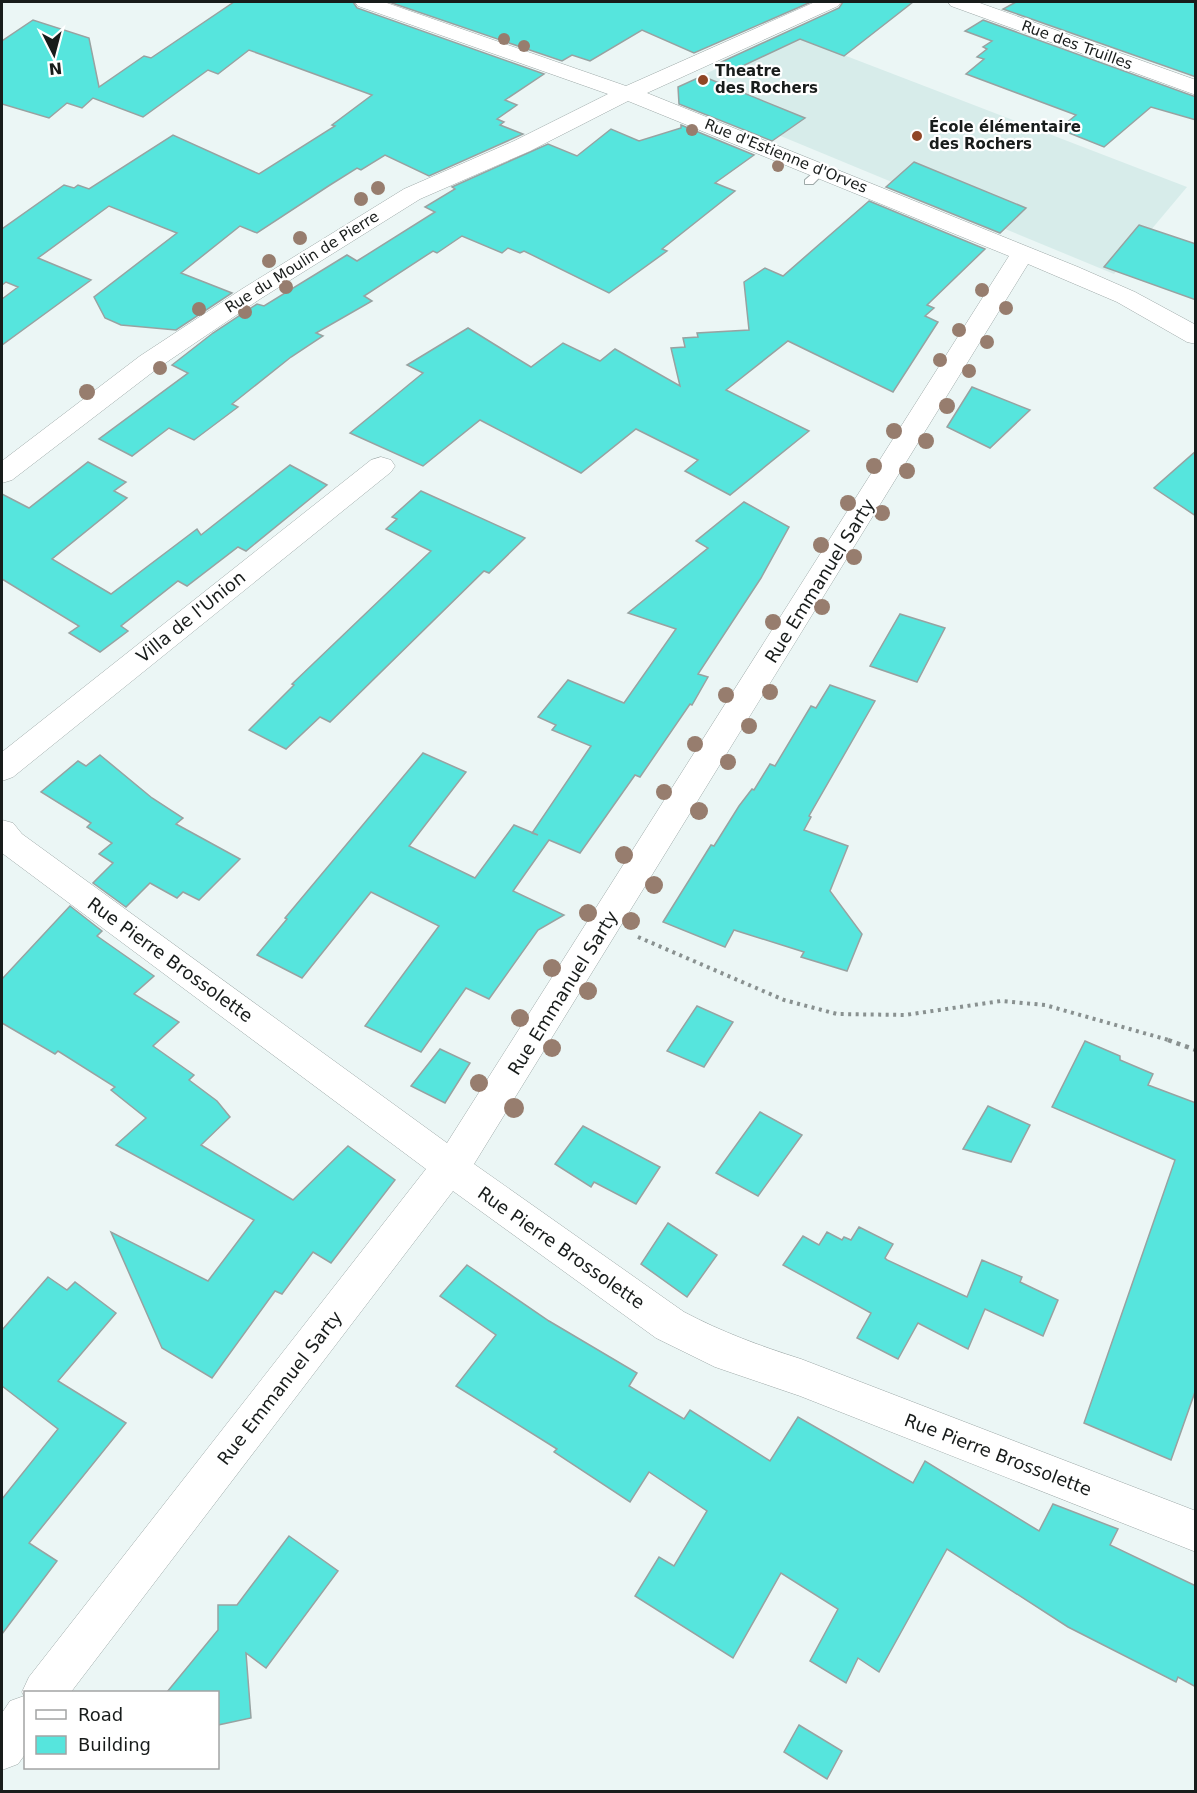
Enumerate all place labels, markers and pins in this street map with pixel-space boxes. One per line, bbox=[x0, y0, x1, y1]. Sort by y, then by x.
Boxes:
place label: Theatre des Rochers bbox=[715, 62, 818, 97]
marker: Theatre des Rochers bbox=[696, 73, 710, 87]
place label: École élémentaire des Rochers bbox=[929, 117, 1081, 153]
marker: École élémentaire des Rochers bbox=[910, 129, 924, 143]

